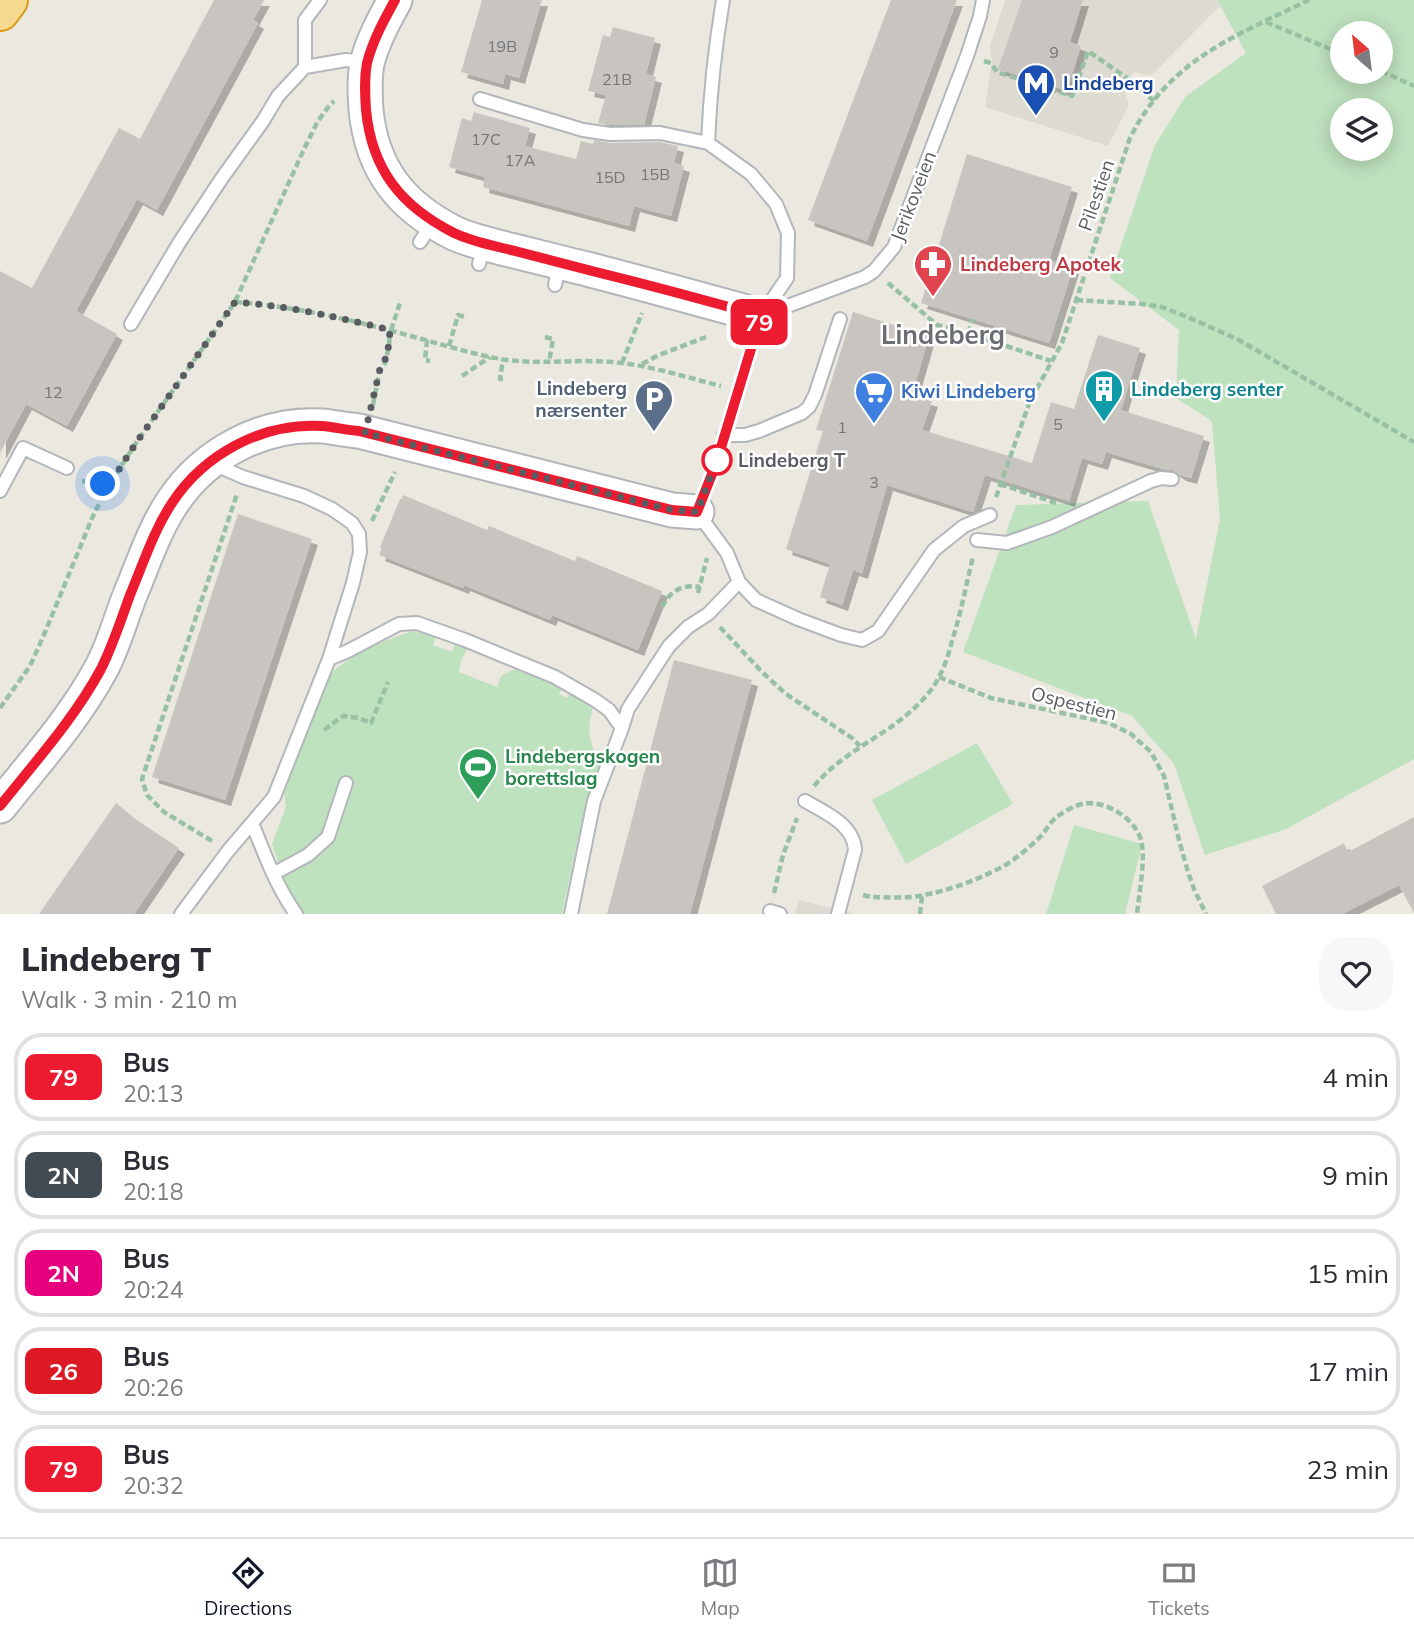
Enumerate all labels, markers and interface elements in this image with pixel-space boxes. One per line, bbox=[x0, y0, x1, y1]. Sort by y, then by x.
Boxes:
north arrow bbox=[1330, 21, 1393, 84]
map controls bbox=[1330, 21, 1393, 161]
house number: 19B bbox=[487, 36, 517, 56]
house number: 9 bbox=[1049, 42, 1059, 62]
metro station icon: Lindeberg bbox=[1015, 62, 1057, 117]
house number: 21B bbox=[602, 69, 632, 89]
place label: Lindeberg bbox=[1063, 71, 1154, 95]
button: layers bbox=[1330, 98, 1393, 161]
house number: 17C bbox=[471, 129, 501, 149]
street label: Jerikoveien bbox=[885, 148, 941, 244]
house number: 17A bbox=[505, 150, 536, 170]
street label: Pilestien bbox=[1073, 156, 1119, 234]
house number: 15B bbox=[640, 164, 670, 184]
house number: 15D bbox=[594, 167, 626, 187]
pharmacy icon: Lindeberg Apotek bbox=[912, 243, 954, 298]
place label: Lindeberg Apotek bbox=[960, 252, 1121, 276]
line badge: 79 bbox=[728, 299, 790, 345]
text: 79 bbox=[745, 307, 773, 337]
district label: Lindeberg bbox=[881, 318, 1005, 351]
building icon: Lindeberg senter bbox=[1083, 368, 1125, 423]
supermarket icon: Kiwi Lindeberg bbox=[853, 370, 895, 425]
place label: Lindeberg nærsenter bbox=[535, 376, 628, 422]
place label: Lindeberg senter bbox=[1131, 377, 1284, 401]
parking icon: Lindeberg nærsenter bbox=[633, 378, 675, 433]
place label: Kiwi Lindeberg bbox=[901, 379, 1036, 403]
house number: 12 bbox=[43, 382, 63, 402]
house number: 5 bbox=[1053, 414, 1063, 434]
house number: 1 bbox=[837, 417, 847, 437]
marker: Lindeberg T bbox=[702, 445, 732, 475]
place label: Lindeberg T bbox=[738, 448, 846, 472]
your location bbox=[85, 466, 120, 501]
house number: 3 bbox=[869, 472, 879, 492]
street label: Ospestien bbox=[1028, 681, 1120, 725]
place label: Lindebergskogen borettslag bbox=[505, 744, 660, 790]
sports icon: Lindebergskogen borettslag bbox=[457, 746, 499, 801]
button: heart bbox=[1319, 937, 1393, 1011]
text: Lindeberg T bbox=[21, 938, 211, 979]
text: Walk · 3 min · 210 m bbox=[21, 985, 238, 1014]
text: Bus bbox=[123, 1046, 169, 1079]
text: 4 min bbox=[1322, 1061, 1389, 1094]
text: 79 bbox=[49, 1062, 78, 1092]
text: 20:13 bbox=[123, 1079, 183, 1108]
text: Bus bbox=[123, 1144, 169, 1177]
text: 9 min bbox=[1322, 1159, 1389, 1192]
text: 2N bbox=[47, 1160, 80, 1190]
text: 20:18 bbox=[123, 1177, 183, 1206]
text: Bus bbox=[123, 1242, 169, 1275]
text: 15 min bbox=[1307, 1257, 1389, 1290]
text: 2N bbox=[47, 1258, 80, 1288]
text: 20:24 bbox=[123, 1275, 183, 1304]
text: Bus bbox=[123, 1340, 169, 1373]
text: 17 min bbox=[1307, 1355, 1389, 1388]
text: 26 bbox=[49, 1356, 78, 1386]
text: 20:26 bbox=[123, 1373, 183, 1402]
text: Bus bbox=[123, 1438, 169, 1471]
text: 23 min bbox=[1307, 1453, 1389, 1486]
text: 79 bbox=[49, 1454, 78, 1484]
text: 20:32 bbox=[123, 1471, 183, 1500]
tab: Directions bbox=[204, 1554, 292, 1620]
tab: Map bbox=[701, 1554, 740, 1620]
tab: Tickets bbox=[1148, 1554, 1210, 1620]

